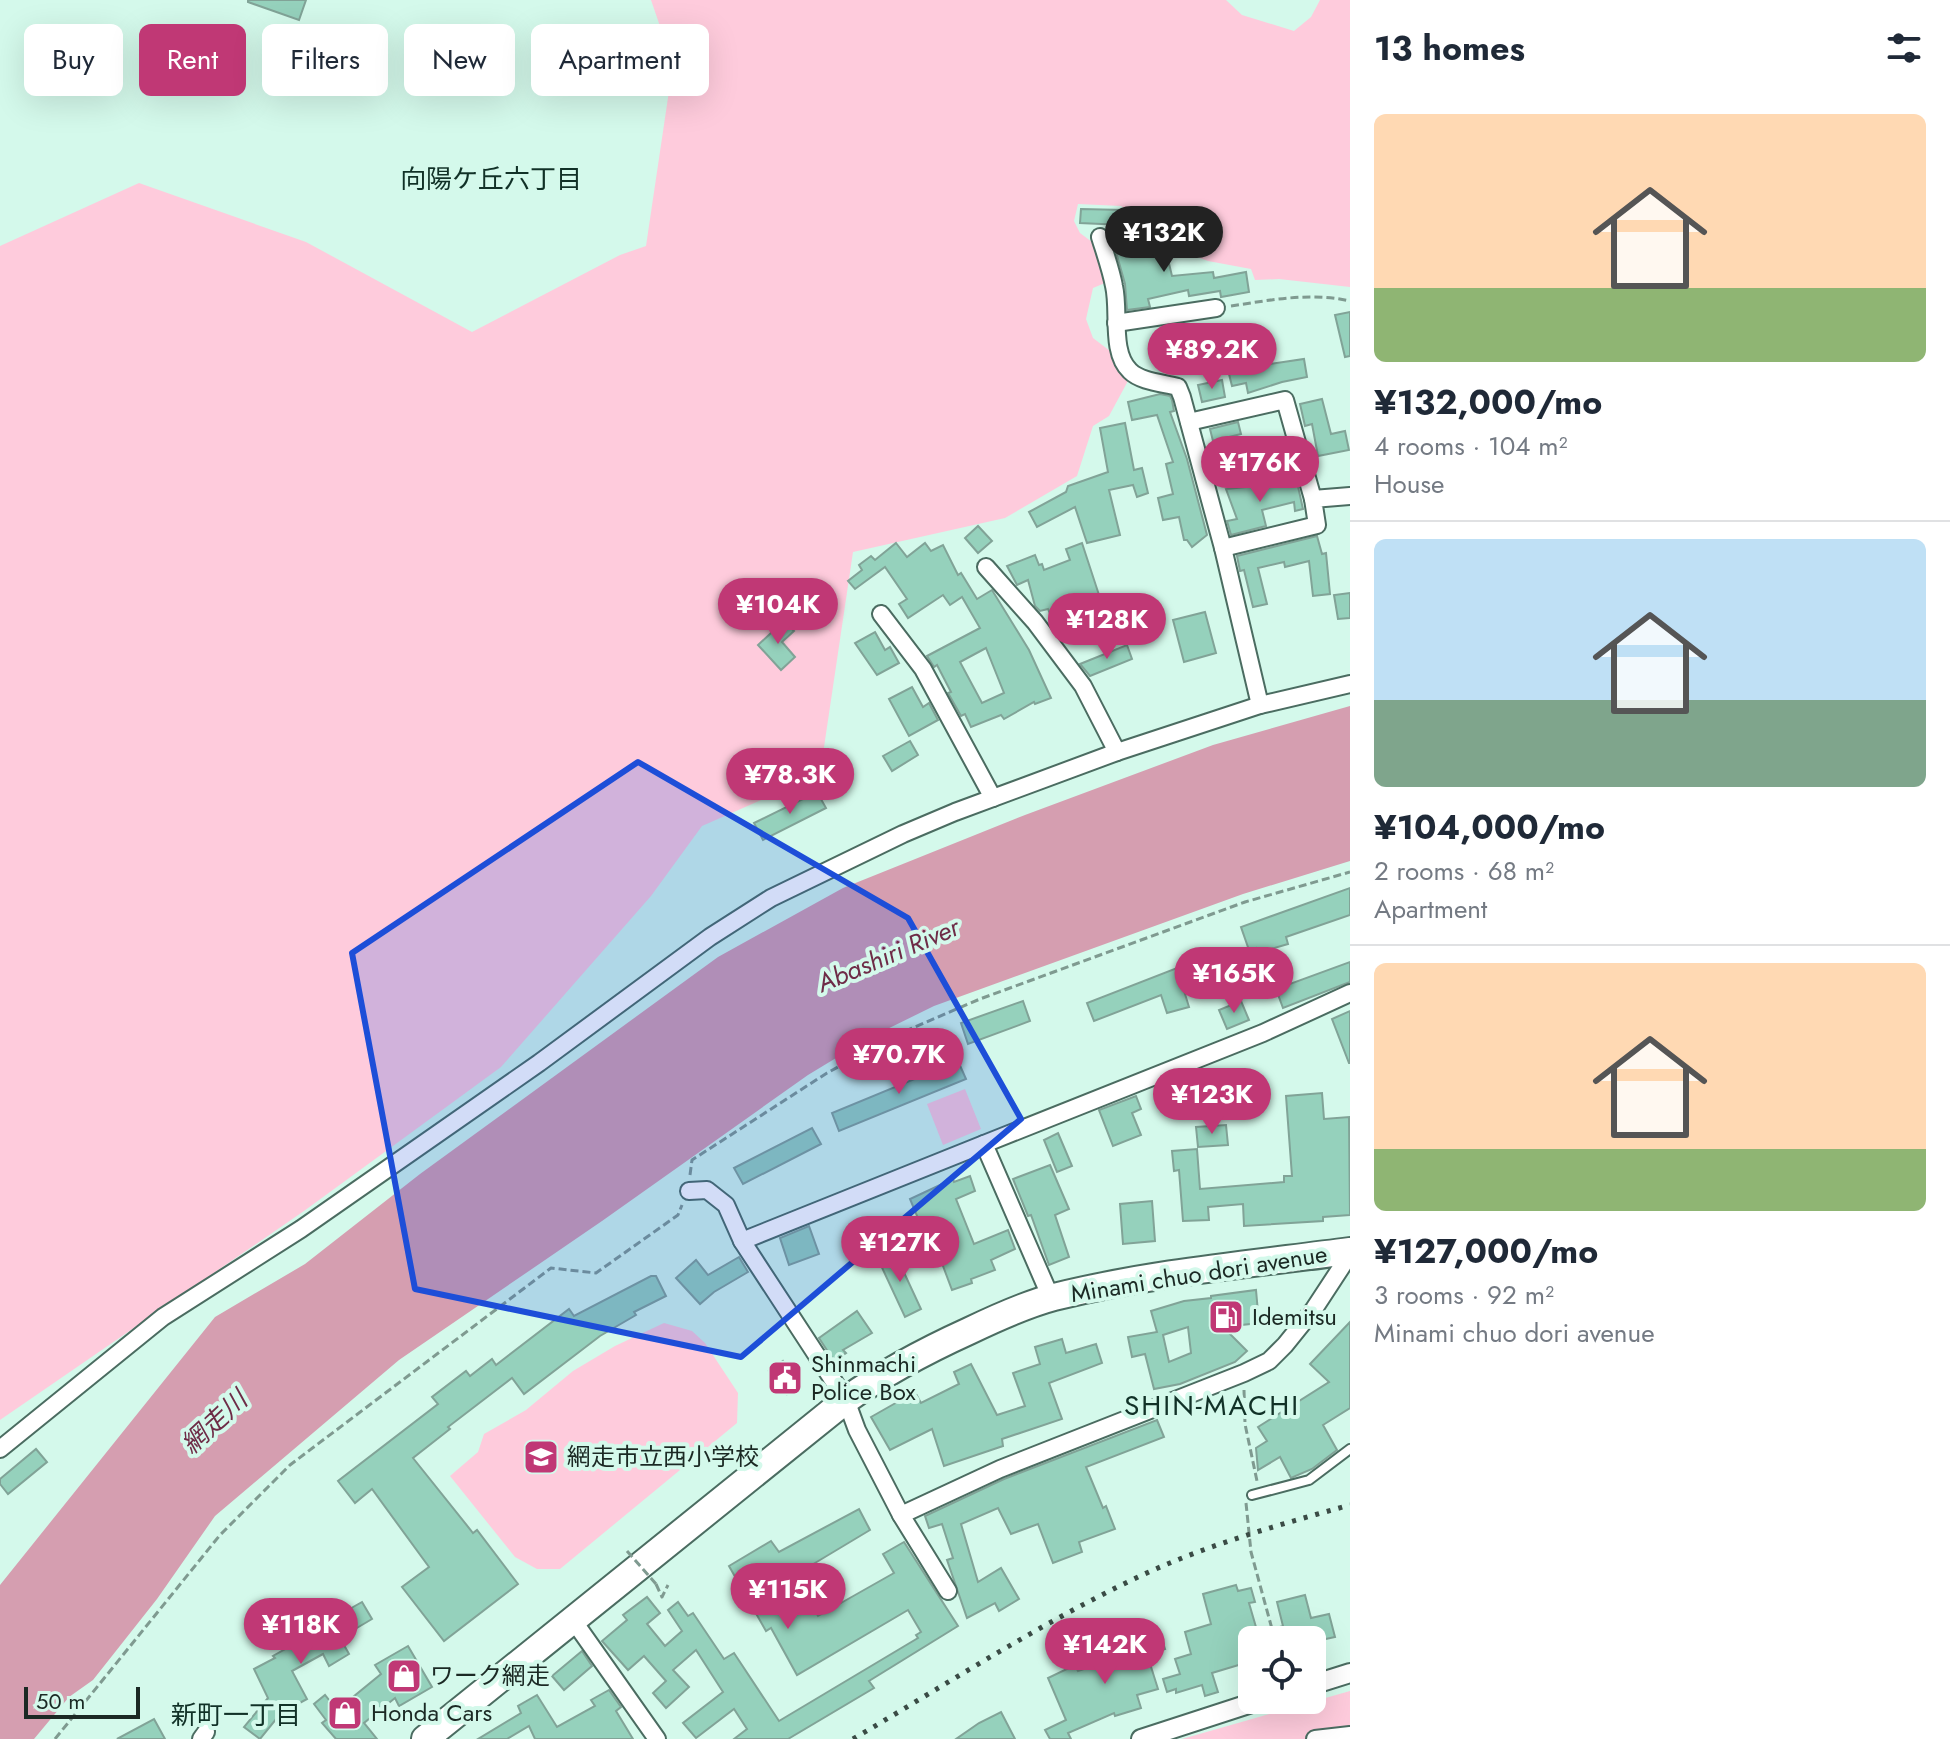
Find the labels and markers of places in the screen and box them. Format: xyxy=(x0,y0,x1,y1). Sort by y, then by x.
pin: ¥132K xyxy=(1108,206,1220,274)
pin: ¥89.2K xyxy=(1147,323,1277,391)
pin: ¥176K xyxy=(1204,436,1316,504)
pin: ¥104K xyxy=(722,578,834,646)
pin: ¥128K xyxy=(1051,593,1163,661)
pin: ¥78.3K xyxy=(725,748,855,816)
pin: ¥165K xyxy=(1178,947,1290,1015)
pin: ¥70.7K xyxy=(834,1028,964,1096)
pin: ¥123K xyxy=(1156,1068,1268,1136)
pin: ¥127K xyxy=(844,1216,956,1284)
fuel station icon: Idemitsu xyxy=(1207,1298,1245,1336)
place label: Idemitsu xyxy=(1252,1299,1337,1334)
place label: Shinmachi Police Box xyxy=(811,1346,916,1409)
public building icon: Shinmachi Police Box xyxy=(766,1359,804,1397)
school or university icon: 網走市立西小学校 xyxy=(522,1438,560,1476)
place label: 網走市立西小学校 xyxy=(567,1439,759,1474)
pin: ¥115K xyxy=(732,1563,844,1631)
pin: ¥118K xyxy=(245,1598,357,1666)
pin: ¥142K xyxy=(1049,1618,1161,1686)
shop icon: ワーク網走 xyxy=(385,1657,423,1695)
place label: ワーク網走 xyxy=(430,1658,550,1693)
shop icon: Honda Cars xyxy=(326,1694,364,1732)
place label: Honda Cars xyxy=(371,1695,492,1730)

